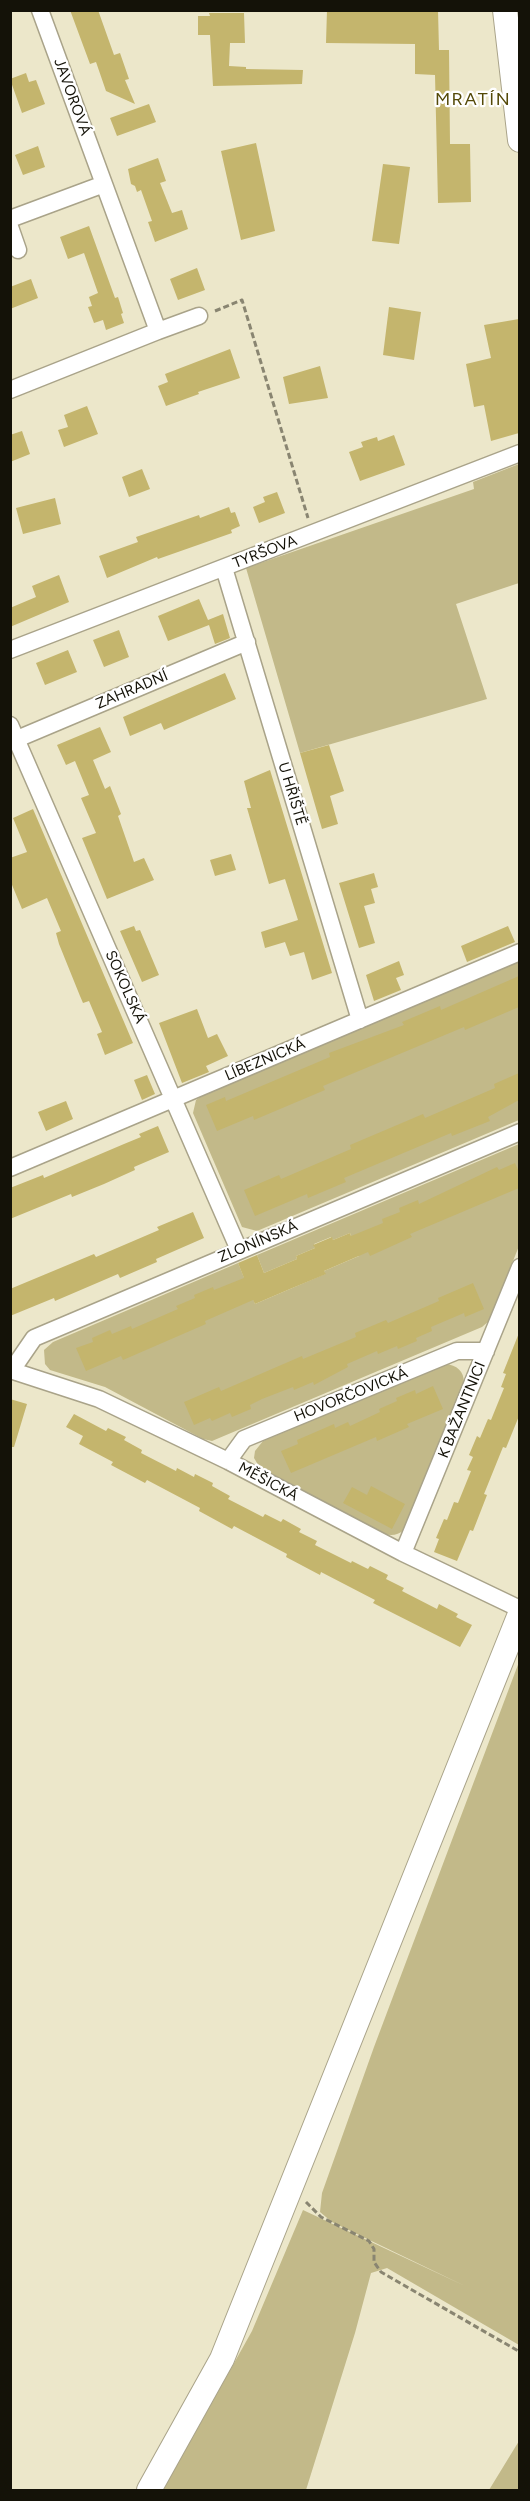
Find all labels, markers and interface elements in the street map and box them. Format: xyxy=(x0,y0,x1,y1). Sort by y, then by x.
street label: JAVOROVÁ xyxy=(50,56,94,138)
district label: MRATÍN xyxy=(435,89,511,111)
street label: TYRŠOVA xyxy=(230,532,300,572)
street label: ZAHRADNÍ xyxy=(93,667,171,713)
street label: U HŘIŠTĚ xyxy=(274,760,310,828)
street label: SOKOLSKÁ xyxy=(101,948,149,1026)
street label: LÍBEZNICKÁ xyxy=(222,1035,308,1085)
street label: ZLONÍNSKÁ xyxy=(216,1217,300,1267)
street label: K BAŽANTNICI xyxy=(434,1359,490,1461)
street label: HOVORČOVICKÁ xyxy=(292,1364,410,1426)
street label: MĚŠICKÁ xyxy=(235,1459,301,1505)

